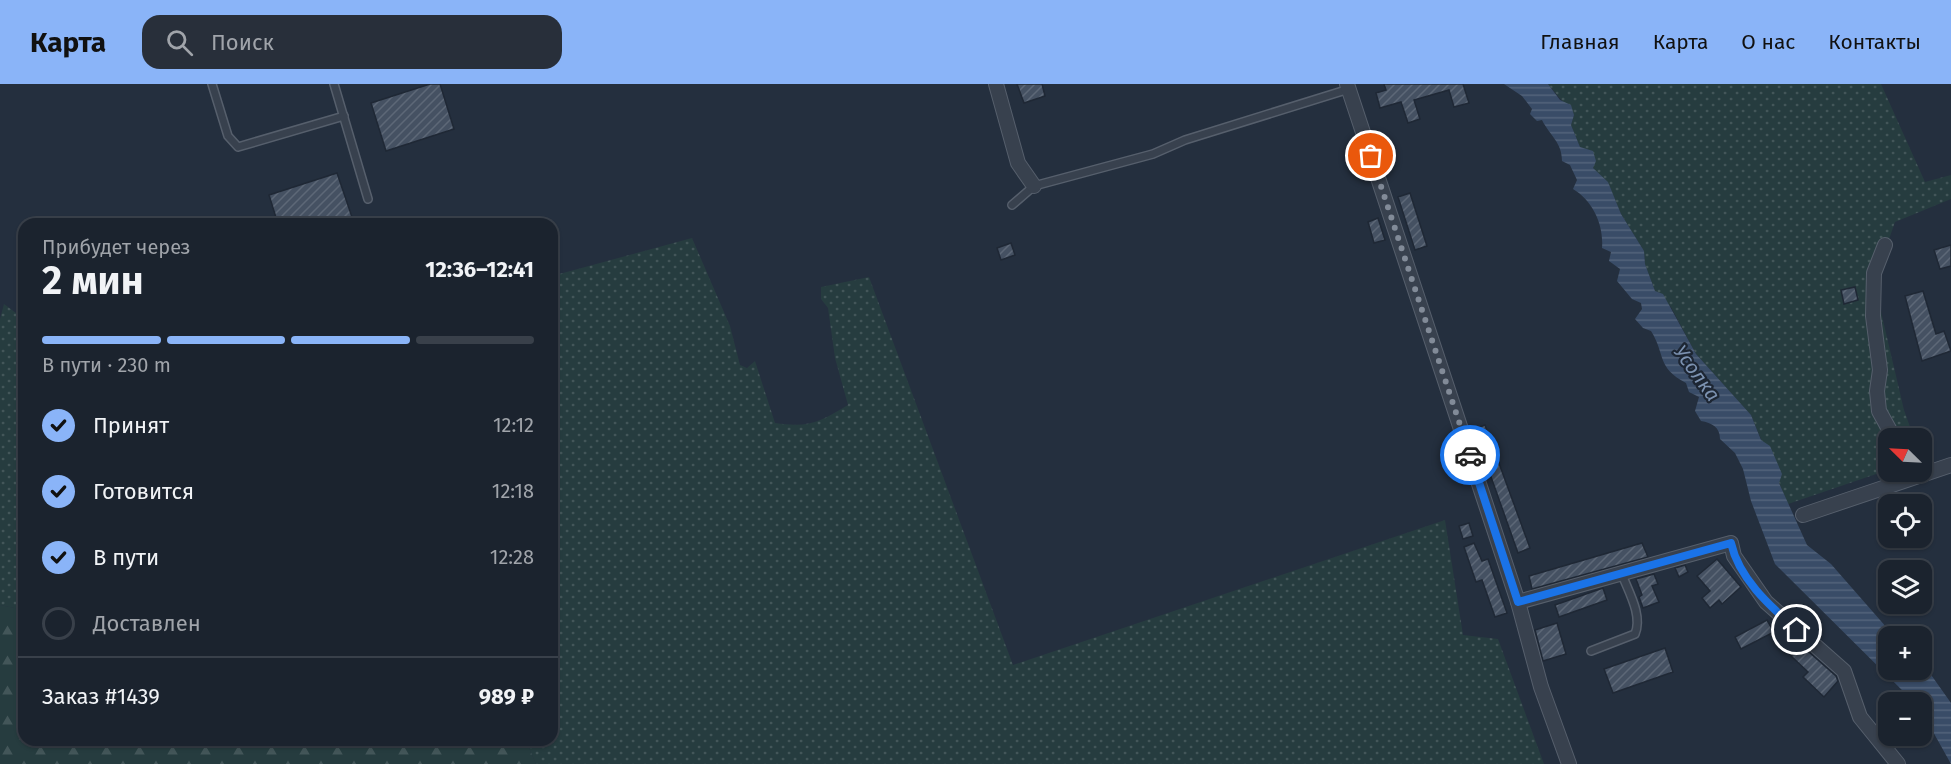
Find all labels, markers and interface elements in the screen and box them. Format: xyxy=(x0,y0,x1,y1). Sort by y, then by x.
search box xyxy=(142,15,562,69)
text: Карта xyxy=(30,26,106,59)
icon: search xyxy=(163,26,196,59)
text: Поиск xyxy=(211,29,274,56)
text: Главная xyxy=(1540,29,1620,55)
text: Карта xyxy=(1653,29,1708,55)
text: О нас xyxy=(1741,29,1795,55)
text: Контакты xyxy=(1828,29,1921,55)
pin xyxy=(1345,130,1396,181)
icon: bag xyxy=(1354,139,1387,172)
text: Прибудет через xyxy=(42,235,191,259)
text: 12:36–12:41 xyxy=(425,256,534,283)
text: 2 мин xyxy=(42,258,144,304)
water label: Усолка xyxy=(1669,340,1725,406)
text: В пути · 230 m xyxy=(42,353,171,377)
icon: check xyxy=(42,409,75,442)
text: Принят xyxy=(93,412,169,439)
text: 12:12 xyxy=(493,413,534,437)
courier xyxy=(1440,425,1500,485)
north arrow xyxy=(1878,428,1932,482)
map controls xyxy=(1878,428,1932,746)
icon: car xyxy=(1454,439,1487,472)
icon: check xyxy=(42,475,75,508)
text: Готовится xyxy=(93,478,194,505)
text: 12:18 xyxy=(492,479,534,503)
button: locate xyxy=(1878,494,1932,548)
icon: check xyxy=(42,541,75,574)
text: В пути xyxy=(93,544,159,571)
text: 12:28 xyxy=(490,545,534,569)
button: layers xyxy=(1878,560,1932,614)
pin xyxy=(1771,604,1822,655)
text: Доставлен xyxy=(93,610,201,637)
icon: home xyxy=(1780,613,1813,646)
button: + xyxy=(1878,626,1932,680)
text: Заказ #1439 xyxy=(42,683,160,710)
text: 989 ₽ xyxy=(479,683,534,710)
button: − xyxy=(1878,692,1932,746)

